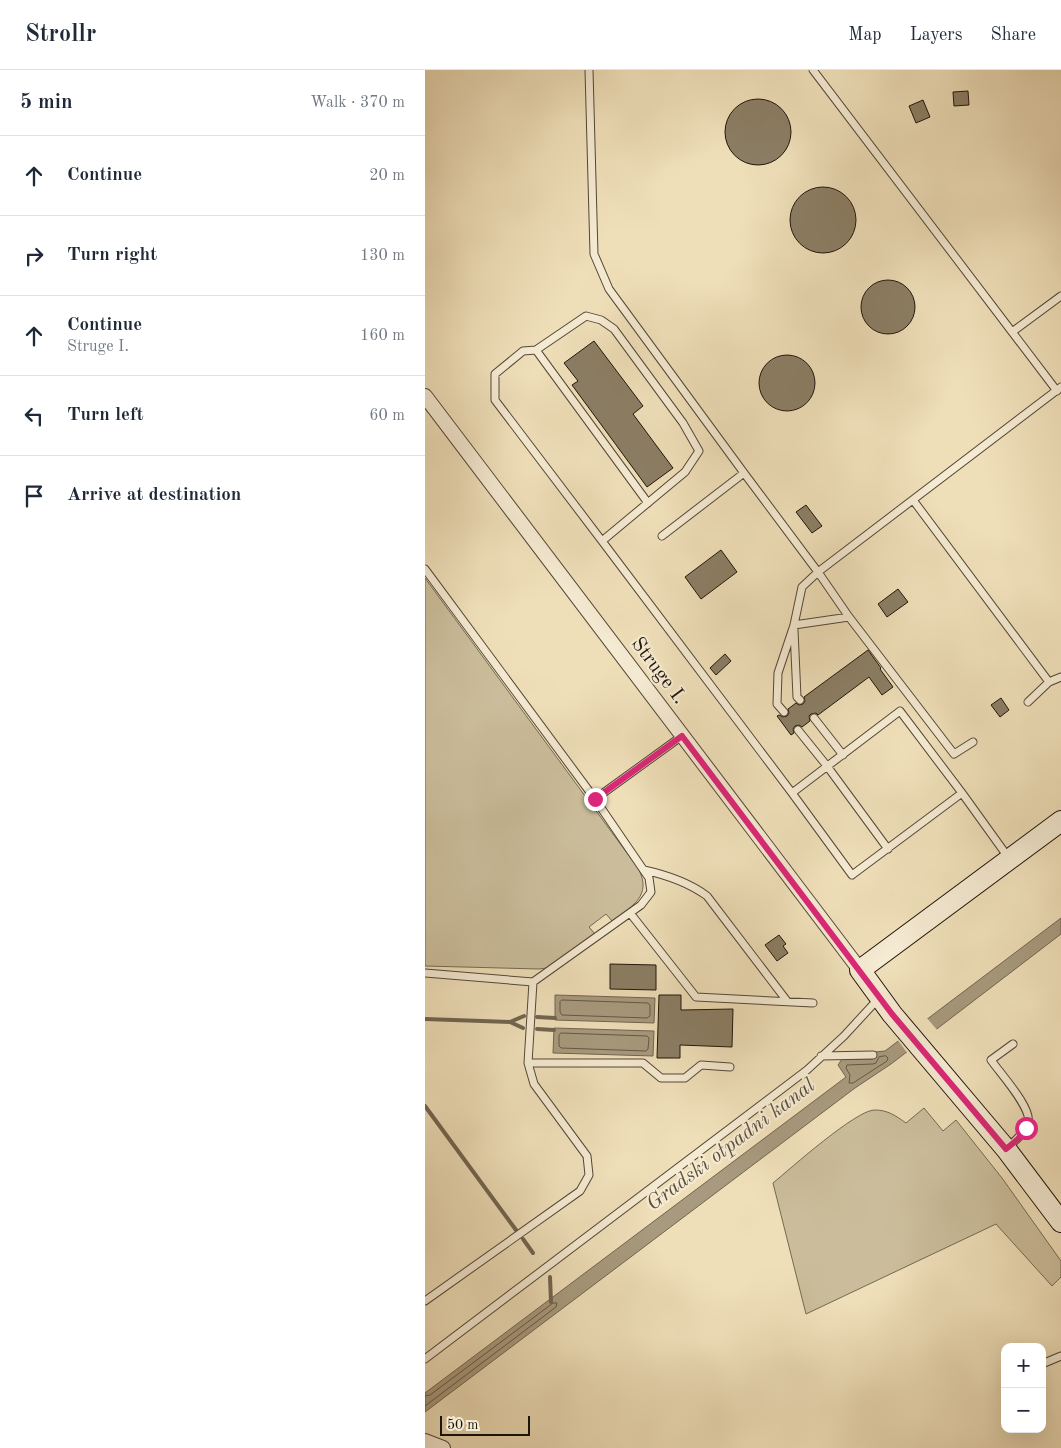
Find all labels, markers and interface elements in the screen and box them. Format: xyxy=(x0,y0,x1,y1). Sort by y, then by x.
text: Strollr xyxy=(25,23,96,47)
text: Map xyxy=(848,26,882,44)
text: Layers xyxy=(910,26,962,44)
text: Share xyxy=(990,26,1036,44)
text: 5 min xyxy=(20,92,73,113)
text: Walk · 370 m xyxy=(310,95,405,111)
icon: ahead xyxy=(20,162,48,190)
text: Continue xyxy=(67,166,142,185)
text: 20 m xyxy=(369,168,405,184)
icon: right xyxy=(20,242,48,270)
text: Turn right xyxy=(67,246,157,265)
text: 130 m xyxy=(360,248,405,264)
text: Continue xyxy=(67,316,142,335)
icon: ahead xyxy=(20,322,48,350)
text: 160 m xyxy=(360,328,405,344)
text: Struge I. xyxy=(67,339,129,355)
icon: left xyxy=(20,402,48,430)
text: Turn left xyxy=(67,406,144,425)
text: 60 m xyxy=(369,408,405,424)
icon: arrive xyxy=(20,482,48,510)
text: Arrive at destination xyxy=(67,486,241,505)
street label: Struge I. xyxy=(627,634,689,708)
route end xyxy=(584,788,607,811)
water label: Gradski otpadni kanal xyxy=(643,1075,819,1215)
route start xyxy=(1015,1117,1038,1140)
map controls xyxy=(1001,1343,1046,1433)
button: + xyxy=(1001,1343,1046,1388)
button: − xyxy=(1001,1388,1046,1433)
scale bar xyxy=(440,1413,530,1436)
text: 50 m xyxy=(447,1418,478,1432)

